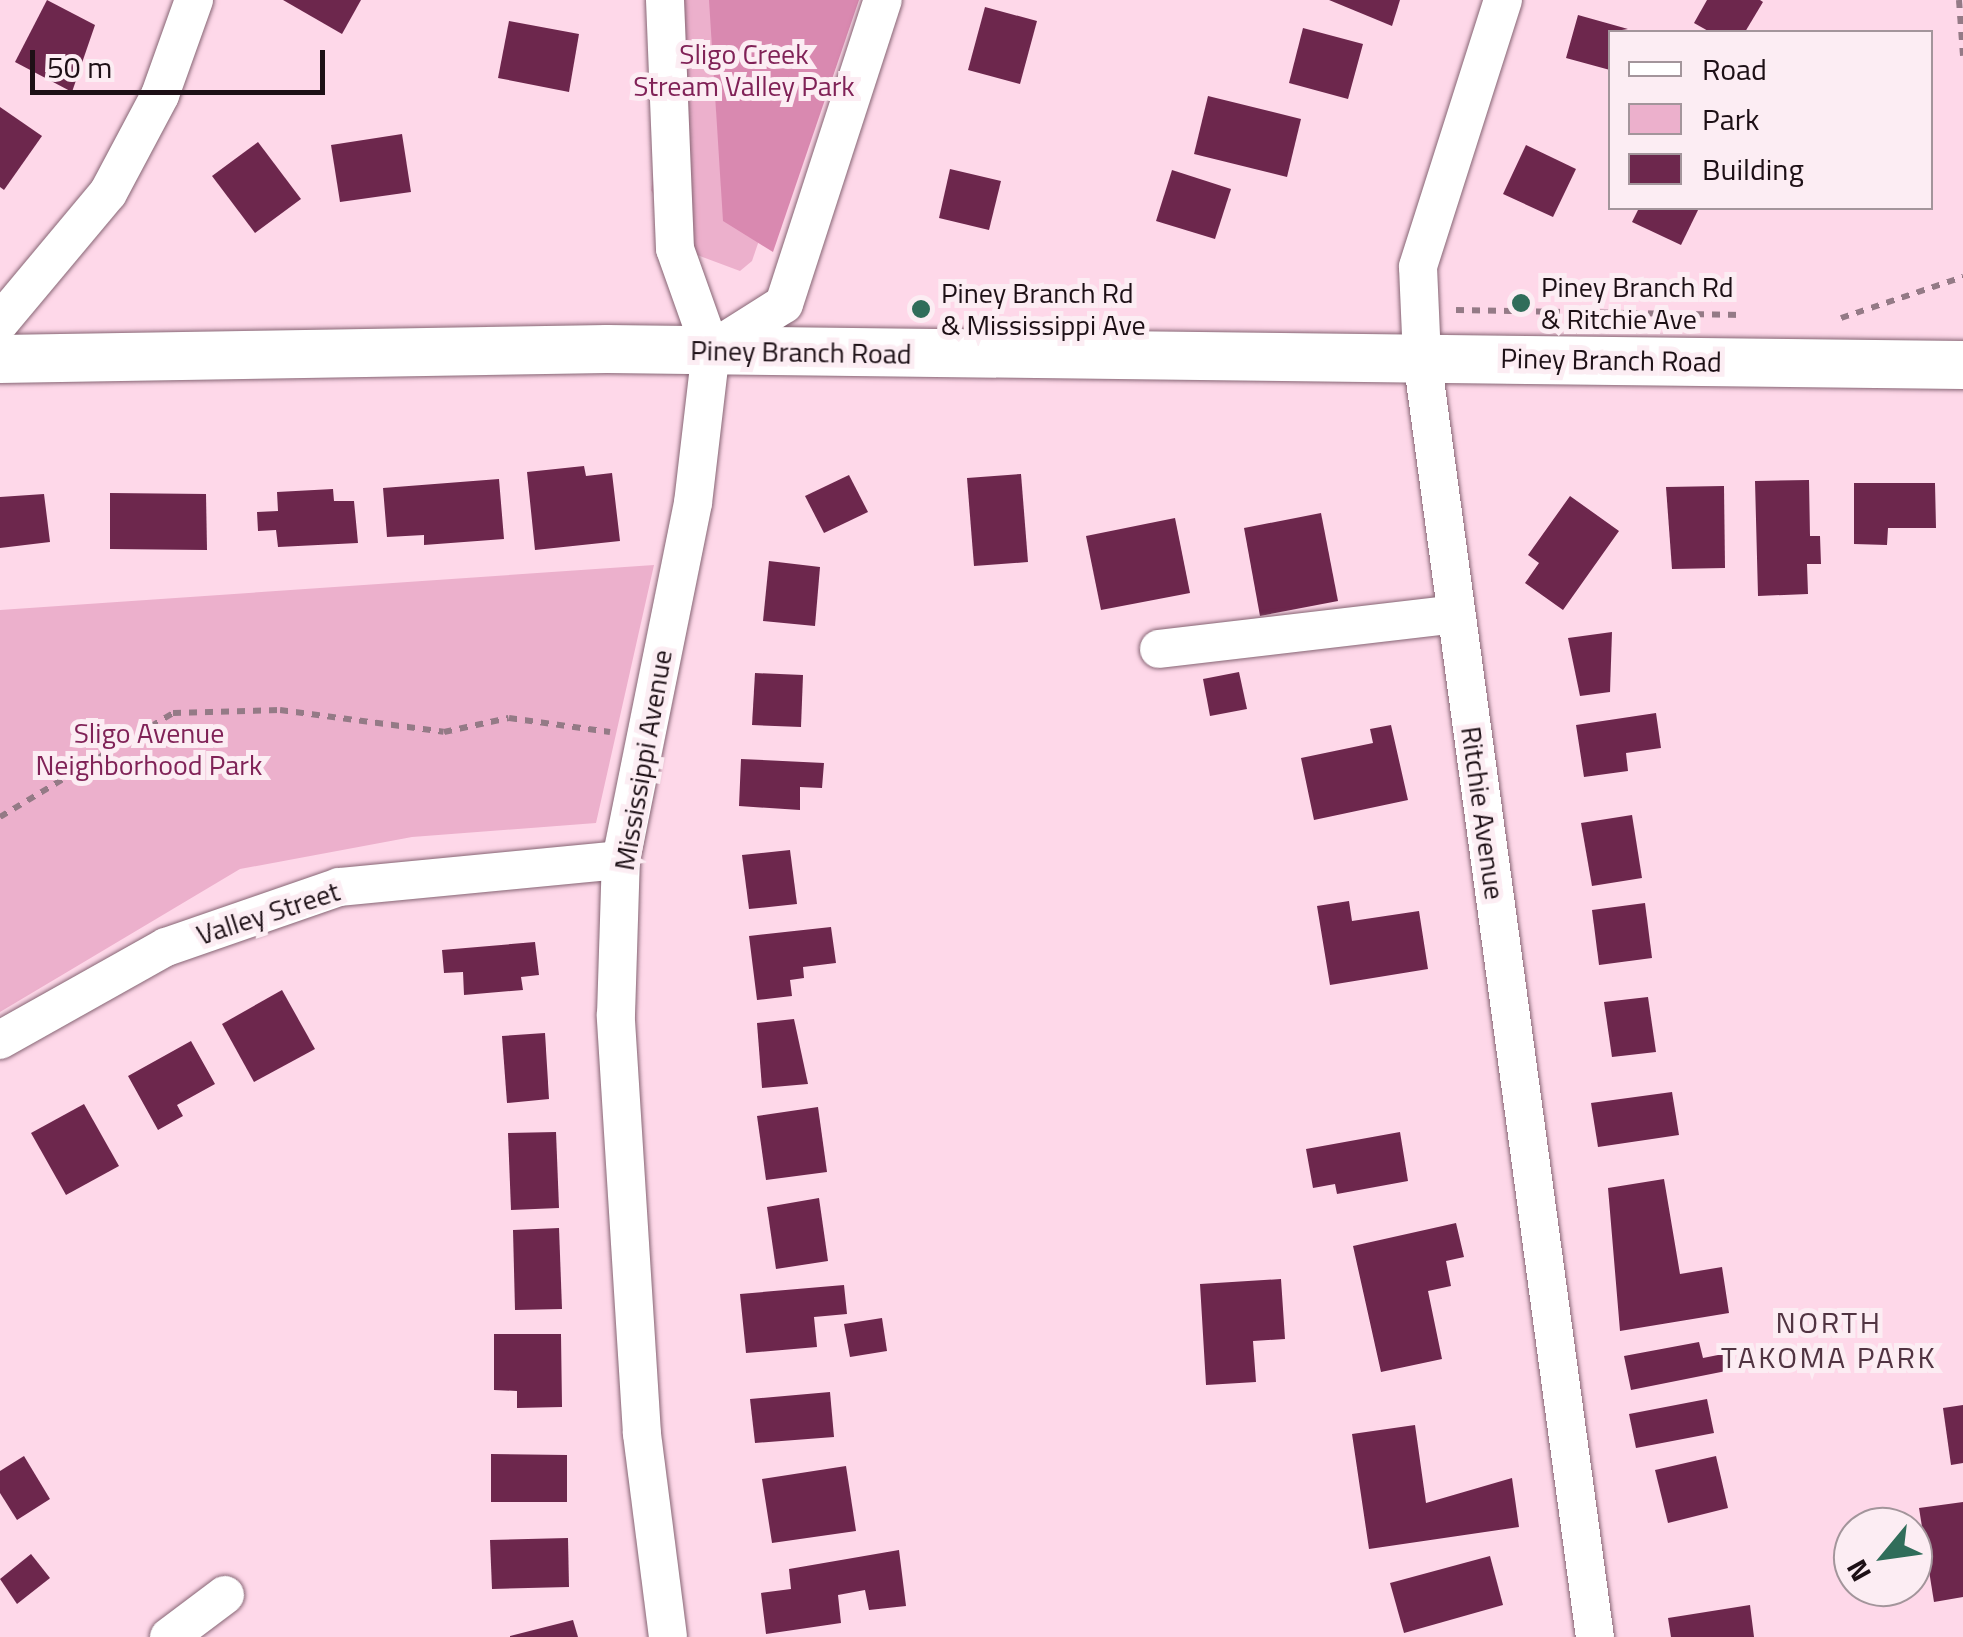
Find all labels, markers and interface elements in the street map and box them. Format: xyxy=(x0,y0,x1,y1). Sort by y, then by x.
scale bar xyxy=(35,30,330,92)
legend xyxy=(1608,30,1933,210)
park label: Sligo Creek Stream Valley Park xyxy=(633,37,855,103)
text: 50 m xyxy=(47,44,112,90)
text: Road xyxy=(1702,46,1767,92)
text: Park xyxy=(1702,96,1759,142)
text: Building xyxy=(1702,146,1804,192)
place label: Piney Branch Rd & Ritchie Ave xyxy=(1541,270,1734,336)
place label: Piney Branch Rd & Mississippi Ave xyxy=(941,276,1146,342)
marker: Piney Branch Rd & Ritchie Ave xyxy=(1510,292,1532,314)
marker: Piney Branch Rd & Mississippi Ave xyxy=(910,298,932,320)
street label: Piney Branch Road xyxy=(690,333,912,371)
street label: Piney Branch Road xyxy=(1500,341,1722,379)
street label: Mississippi Avenue xyxy=(607,647,679,873)
park label: Sligo Avenue Neighborhood Park xyxy=(36,716,262,782)
street label: Ritchie Avenue xyxy=(1454,724,1512,902)
street label: Valley Street xyxy=(192,874,344,952)
district label: NORTH TAKOMA PARK xyxy=(1721,1304,1937,1374)
north arrow xyxy=(1833,1507,1933,1607)
text: N xyxy=(1835,1552,1882,1590)

